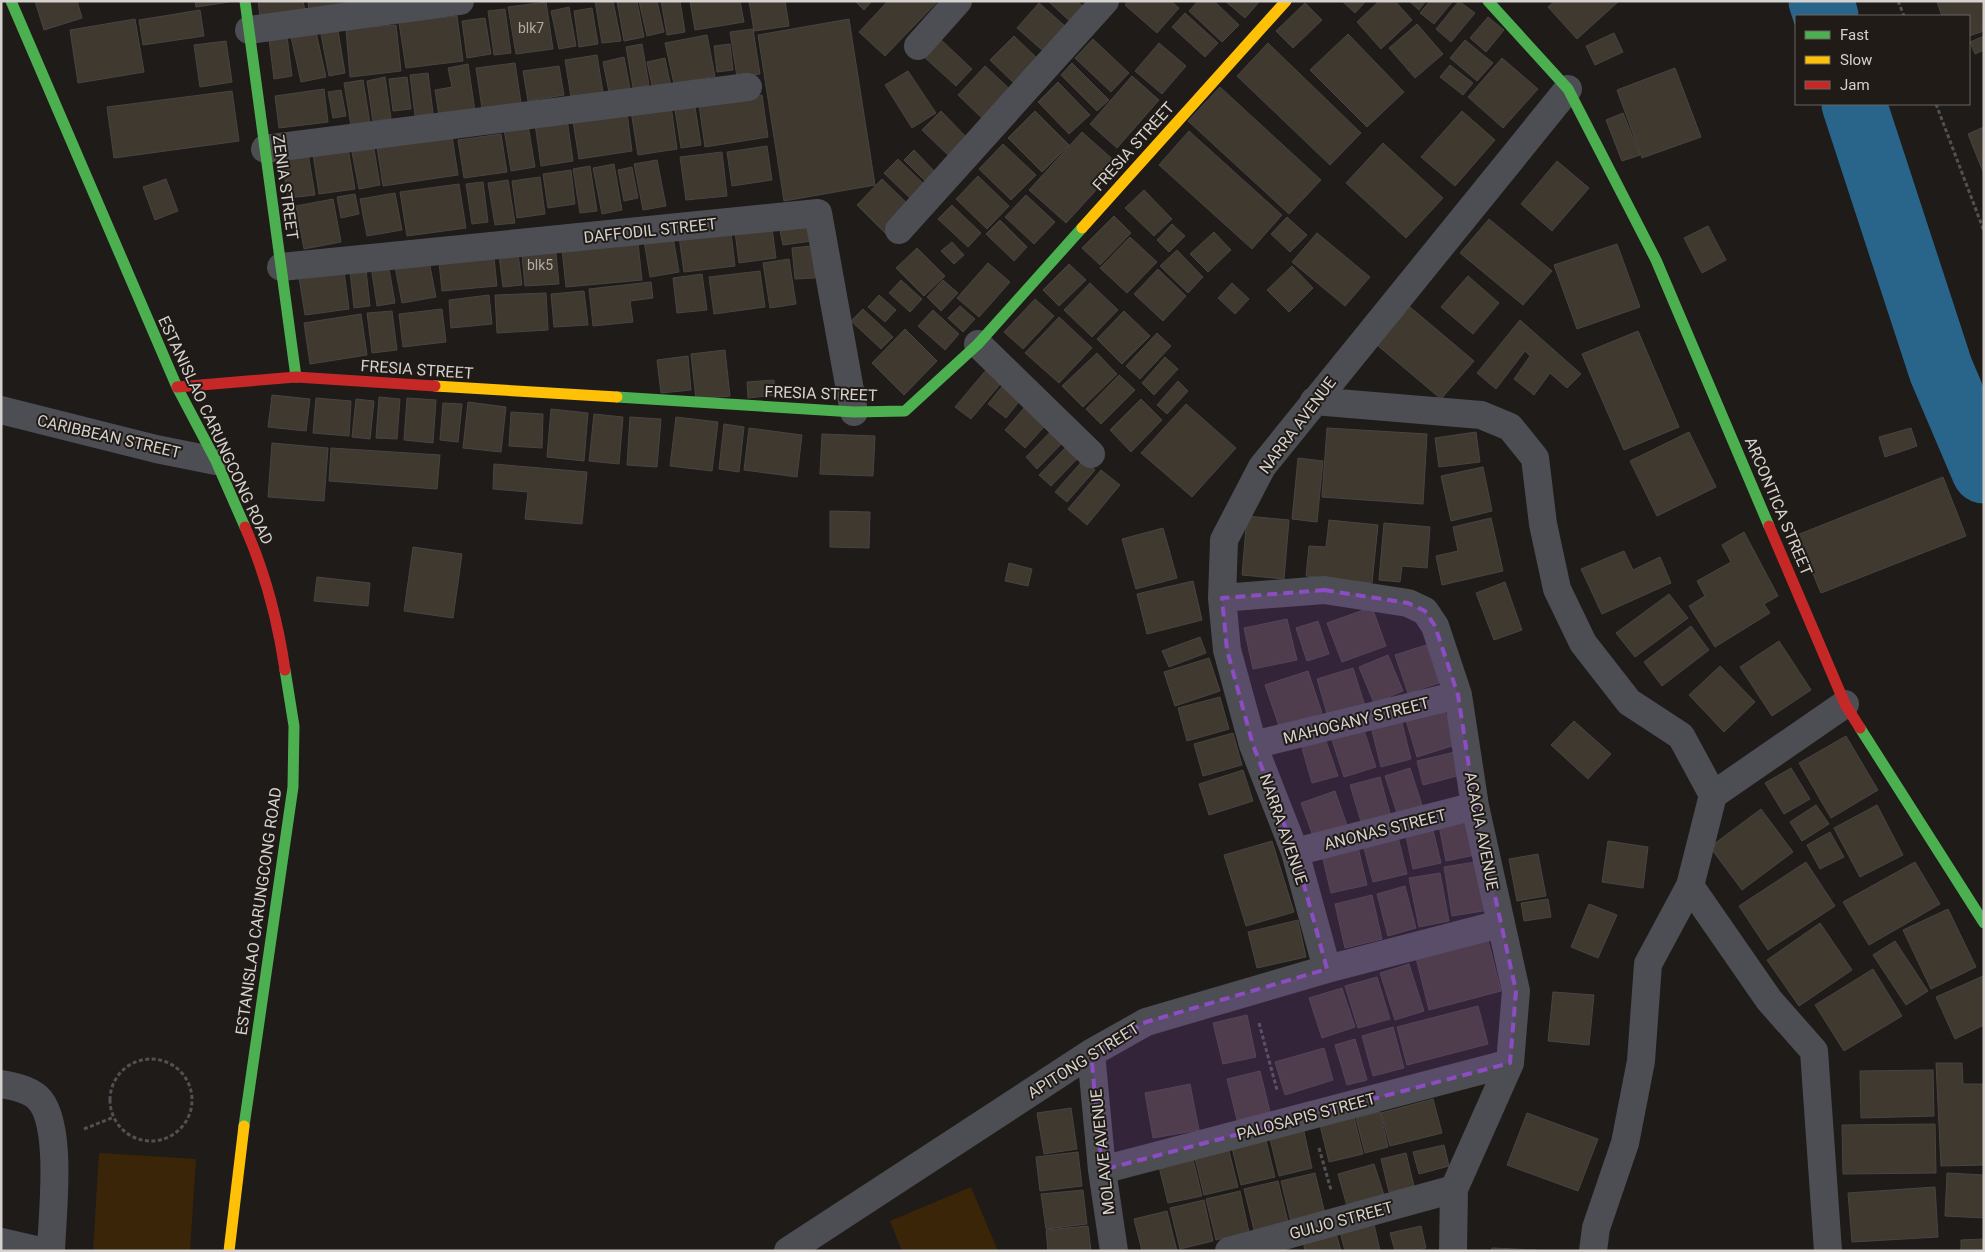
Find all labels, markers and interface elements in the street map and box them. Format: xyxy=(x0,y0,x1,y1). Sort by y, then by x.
legend xyxy=(1795,15,1970,105)
house number: blk7 xyxy=(518,20,544,36)
text: Fast xyxy=(1840,26,1869,44)
text: Slow xyxy=(1840,51,1872,69)
text: Jam xyxy=(1840,76,1870,94)
street label: FRESIA STREET xyxy=(1089,98,1179,195)
street label: ZENIA STREET xyxy=(269,133,302,241)
street label: DAFFODIL STREET xyxy=(583,214,718,247)
house number: blk5 xyxy=(527,257,553,273)
street label: ESTANISLAO CARUNGCONG ROAD xyxy=(154,313,277,548)
street label: FRESIA STREET xyxy=(360,356,474,383)
street label: NARRA AVENUE xyxy=(1255,373,1340,477)
street label: FRESIA STREET xyxy=(764,382,878,405)
street label: CARIBBEAN STREET xyxy=(35,411,183,462)
street label: ARCONTICA STREET xyxy=(1741,434,1816,579)
street label: MAHOGANY STREET xyxy=(1281,693,1432,748)
street label: ACACIA AVENUE xyxy=(1461,770,1502,892)
street label: NARRA AVENUE xyxy=(1256,771,1311,887)
street label: ESTANISLAO CARUNGCONG ROAD xyxy=(232,786,285,1036)
street label: ANONAS STREET xyxy=(1322,805,1449,854)
street label: APITONG STREET xyxy=(1024,1018,1143,1102)
street label: MOLAVE AVENUE xyxy=(1086,1088,1119,1216)
street label: PALOSAPIS STREET xyxy=(1235,1089,1378,1144)
street label: GUIJO STREET xyxy=(1287,1197,1395,1243)

